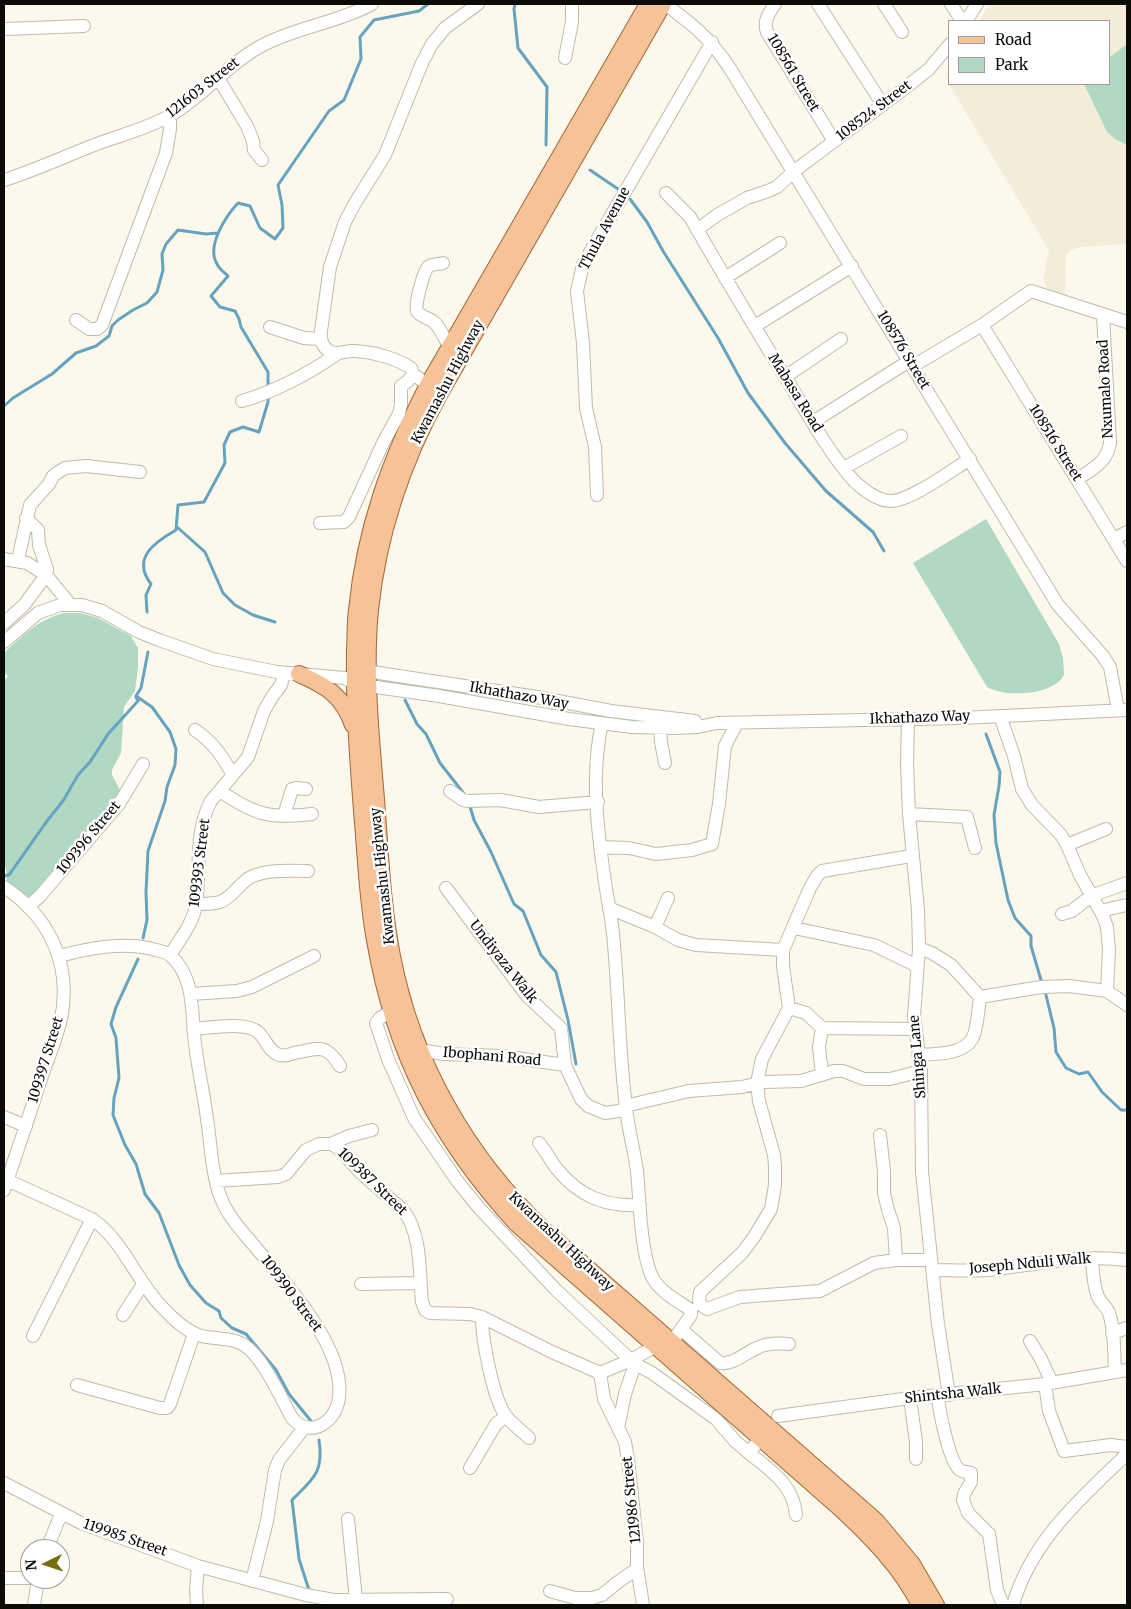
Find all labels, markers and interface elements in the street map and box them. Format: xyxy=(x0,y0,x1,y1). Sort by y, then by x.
legend xyxy=(948,20,1111,85)
text: Road xyxy=(995,30,1031,49)
street label: 108561 Street xyxy=(763,31,823,115)
street label: 121603 Street xyxy=(163,54,243,122)
text: Park xyxy=(995,55,1028,74)
street label: 108524 Street xyxy=(833,77,915,145)
street label: Thula Avenue xyxy=(576,185,634,273)
street label: 108576 Street xyxy=(873,308,933,392)
street label: Kwamashu Highway xyxy=(408,317,488,447)
street label: Nxumalo Road xyxy=(1095,339,1117,439)
street label: Mabasa Road xyxy=(764,351,826,435)
street label: 108516 Street xyxy=(1025,401,1085,485)
street label: Ikhathazo Way xyxy=(468,679,570,713)
street label: Ikhathazo Way xyxy=(869,708,971,728)
street label: 109396 Street xyxy=(53,798,125,878)
street label: Kwamashu Highway xyxy=(367,807,399,945)
street label: 109393 Street xyxy=(186,818,214,908)
street label: Undiyaza Walk xyxy=(465,917,541,1007)
street label: 109397 Street xyxy=(25,1015,67,1105)
street label: Shinga Lane xyxy=(906,1015,930,1099)
street label: Ibophani Road xyxy=(442,1044,542,1070)
street label: 109387 Street xyxy=(334,1145,410,1219)
street label: Kwamashu Highway xyxy=(505,1189,617,1295)
street label: Joseph Nduli Walk xyxy=(968,1250,1092,1278)
street label: 109390 Street xyxy=(257,1253,325,1335)
street label: Shintsha Walk xyxy=(904,1381,1002,1407)
street label: 121986 Street xyxy=(619,1455,645,1545)
street label: 119985 Street xyxy=(81,1516,169,1560)
north arrow xyxy=(20,1539,70,1589)
text: N xyxy=(22,1559,40,1571)

